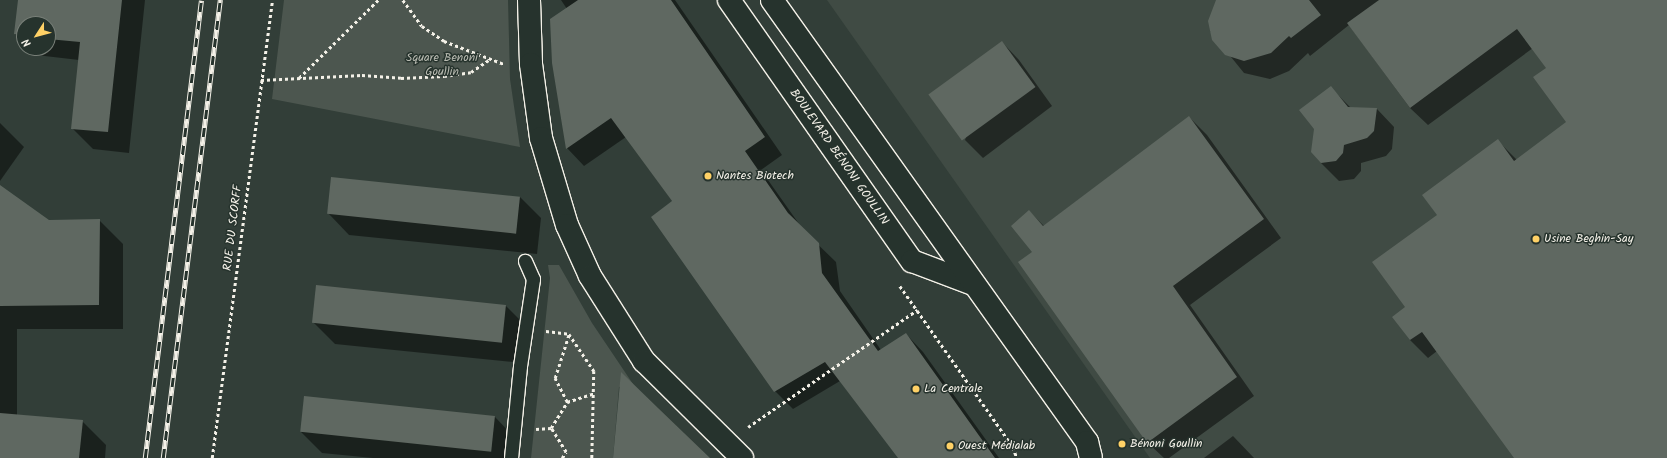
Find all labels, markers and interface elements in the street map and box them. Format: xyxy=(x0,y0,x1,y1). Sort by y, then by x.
north arrow xyxy=(16,16,56,56)
text: N xyxy=(18,34,36,51)
park label: Square Benoni Goullin xyxy=(406,51,478,79)
street label: BOULEVARD BÉNONI GOULLIN xyxy=(786,86,892,228)
place label: Nantes Biotech xyxy=(716,169,794,183)
marker: Nantes Biotech xyxy=(703,171,713,181)
street label: RUE DU SCORFF xyxy=(221,184,245,272)
place label: Usine Beghin-Say xyxy=(1544,232,1633,246)
marker: Usine Beghin-Say xyxy=(1531,234,1541,244)
place label: La Centrale xyxy=(924,382,983,396)
marker: La Centrale xyxy=(911,384,921,394)
place label: Bénoni Goullin xyxy=(1130,437,1202,451)
place label: Ouest Médialab xyxy=(958,439,1035,453)
marker: Bénoni Goullin xyxy=(1117,439,1127,449)
marker: Ouest Médialab xyxy=(945,441,955,451)

